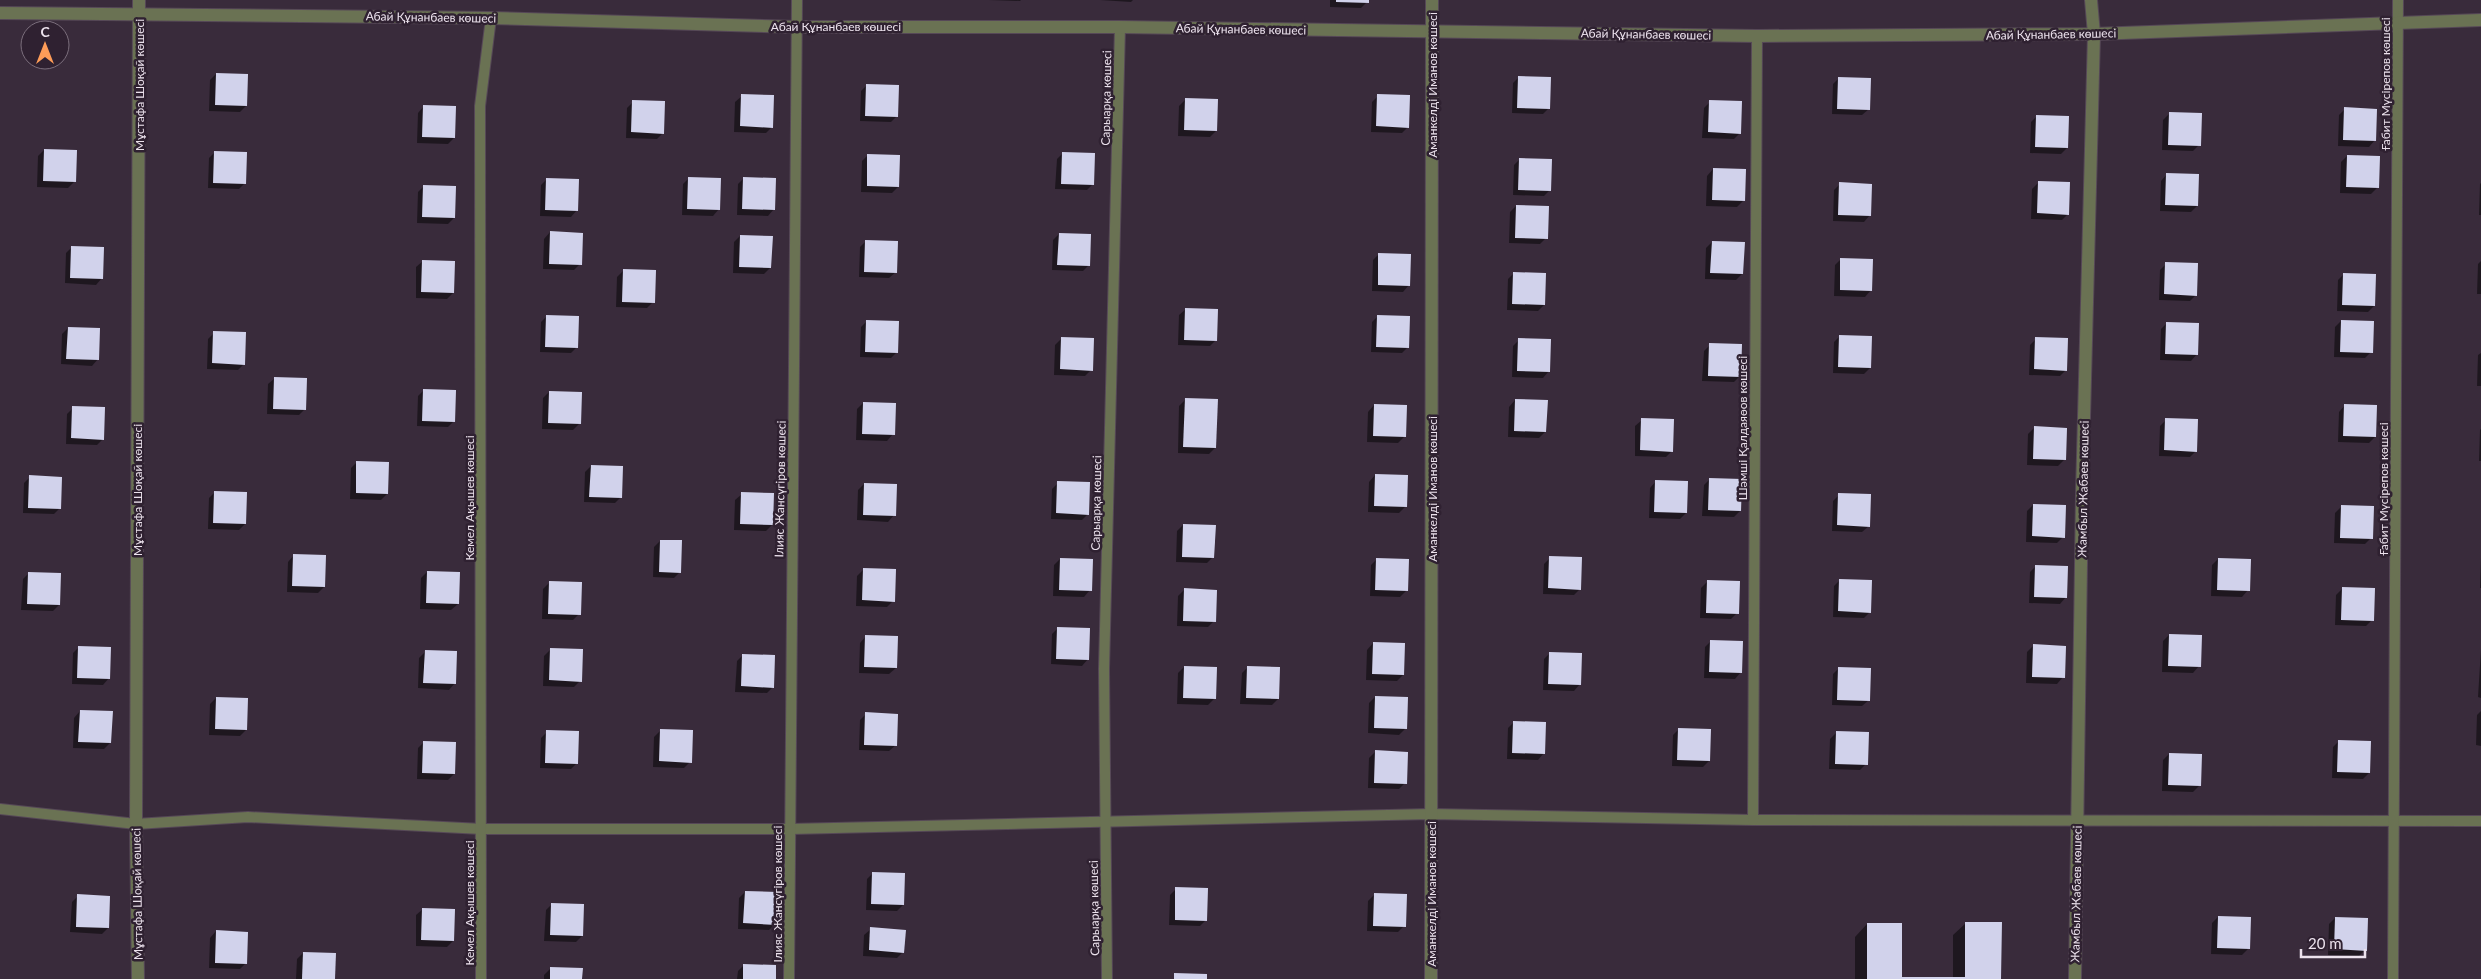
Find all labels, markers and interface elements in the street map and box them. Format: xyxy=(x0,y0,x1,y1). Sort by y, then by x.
street label: Абай Құнанбаев көшесі xyxy=(366,8,496,26)
street label: Аманкелді Иманов көшесі xyxy=(1425,12,1440,158)
street label: Ғабит Мүсірепов көшесі xyxy=(2378,17,2393,151)
street label: Мұстафа Шоқай көшесі xyxy=(132,19,147,151)
street label: Абай Құнанбаев көшесі xyxy=(771,19,901,34)
north arrow xyxy=(20,20,70,70)
street label: Абай Құнанбаев көшесі xyxy=(1176,20,1306,38)
text: С xyxy=(40,23,50,40)
street label: Абай Құнанбаев көшесі xyxy=(1581,25,1711,43)
street label: Абай Құнанбаев көшесі xyxy=(1986,25,2116,43)
street label: Сарыарқа көшесі xyxy=(1098,50,1114,146)
street label: Шәмші Қалдаяөов көшесі xyxy=(1735,356,1750,500)
street label: Аманкелді Иманов көшесі xyxy=(1425,416,1440,562)
street label: Ілияс Жансүгіров көшесі xyxy=(771,420,789,558)
street label: Жамбыл Жабаев көшесі xyxy=(2074,420,2092,558)
street label: Ғабит Мүсірепов көшесі xyxy=(2376,422,2391,556)
street label: Мұстафа Шоқай көшесі xyxy=(130,424,145,556)
street label: Кемел Ақышев көшесі xyxy=(462,435,477,561)
street label: Сарыарқа көшесі xyxy=(1088,455,1104,551)
street label: Аманкелді Иманов көшесі xyxy=(1424,821,1439,967)
street label: Ілияс Жансүгіров көшесі xyxy=(770,825,785,962)
street label: Жамбыл Жабаев көшесі xyxy=(2067,825,2085,963)
street label: Мұстафа Шоқай көшесі xyxy=(128,828,146,960)
street label: Кемел Ақышев көшесі xyxy=(462,840,477,966)
street label: Сарыарқа көшесі xyxy=(1086,860,1102,956)
scale bar xyxy=(2301,926,2365,958)
text: 20 m xyxy=(2308,934,2342,952)

